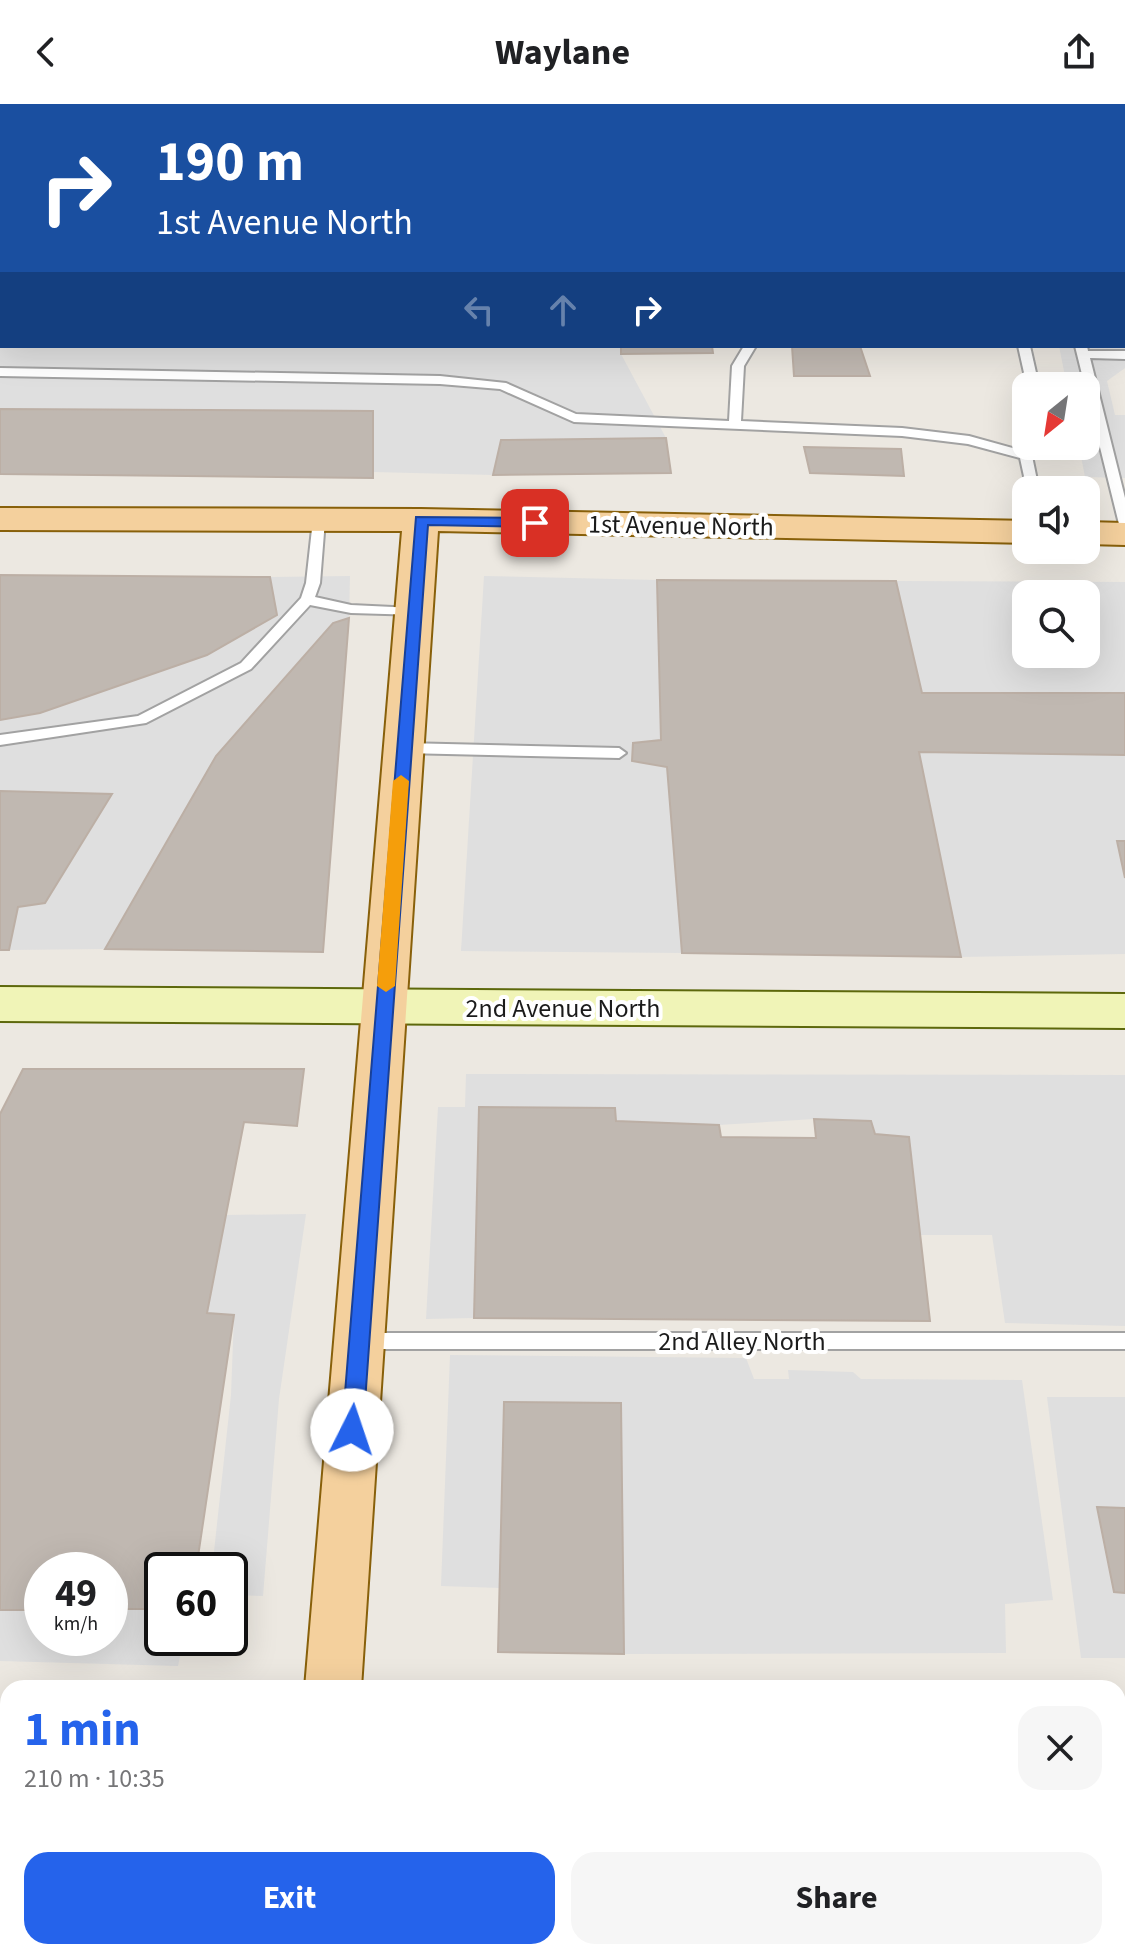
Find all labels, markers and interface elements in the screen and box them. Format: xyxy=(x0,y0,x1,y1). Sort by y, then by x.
text: Waylane xyxy=(495,27,630,78)
icon: back xyxy=(24,30,68,74)
icon: share xyxy=(1057,30,1101,74)
text: 190 m xyxy=(156,123,304,202)
icon: right xyxy=(24,136,128,240)
text: 1st Avenue North xyxy=(156,197,413,248)
icon: left xyxy=(457,288,501,332)
icon: ahead xyxy=(541,288,585,332)
icon: right xyxy=(625,288,669,332)
north arrow xyxy=(1012,372,1100,460)
map controls xyxy=(1012,372,1100,668)
button: sound xyxy=(1012,476,1100,564)
pin xyxy=(501,489,569,557)
icon: arrive xyxy=(513,501,557,545)
street label: 1st Avenue North xyxy=(588,505,774,546)
button: search xyxy=(1012,580,1100,668)
street label: 2nd Avenue North xyxy=(466,990,660,1027)
street label: 2nd Alley North xyxy=(658,1323,826,1360)
position arrow xyxy=(310,1388,394,1472)
speed limit sign: 60 xyxy=(144,1552,248,1656)
text: 49 xyxy=(55,1565,97,1622)
text: km/h xyxy=(54,1610,98,1638)
text: 1 min xyxy=(24,1696,141,1764)
button: close xyxy=(1018,1706,1102,1790)
text: 210 m · 10:35 xyxy=(24,1760,165,1797)
button: Exit xyxy=(24,1852,555,1944)
button: Share xyxy=(571,1852,1102,1944)

